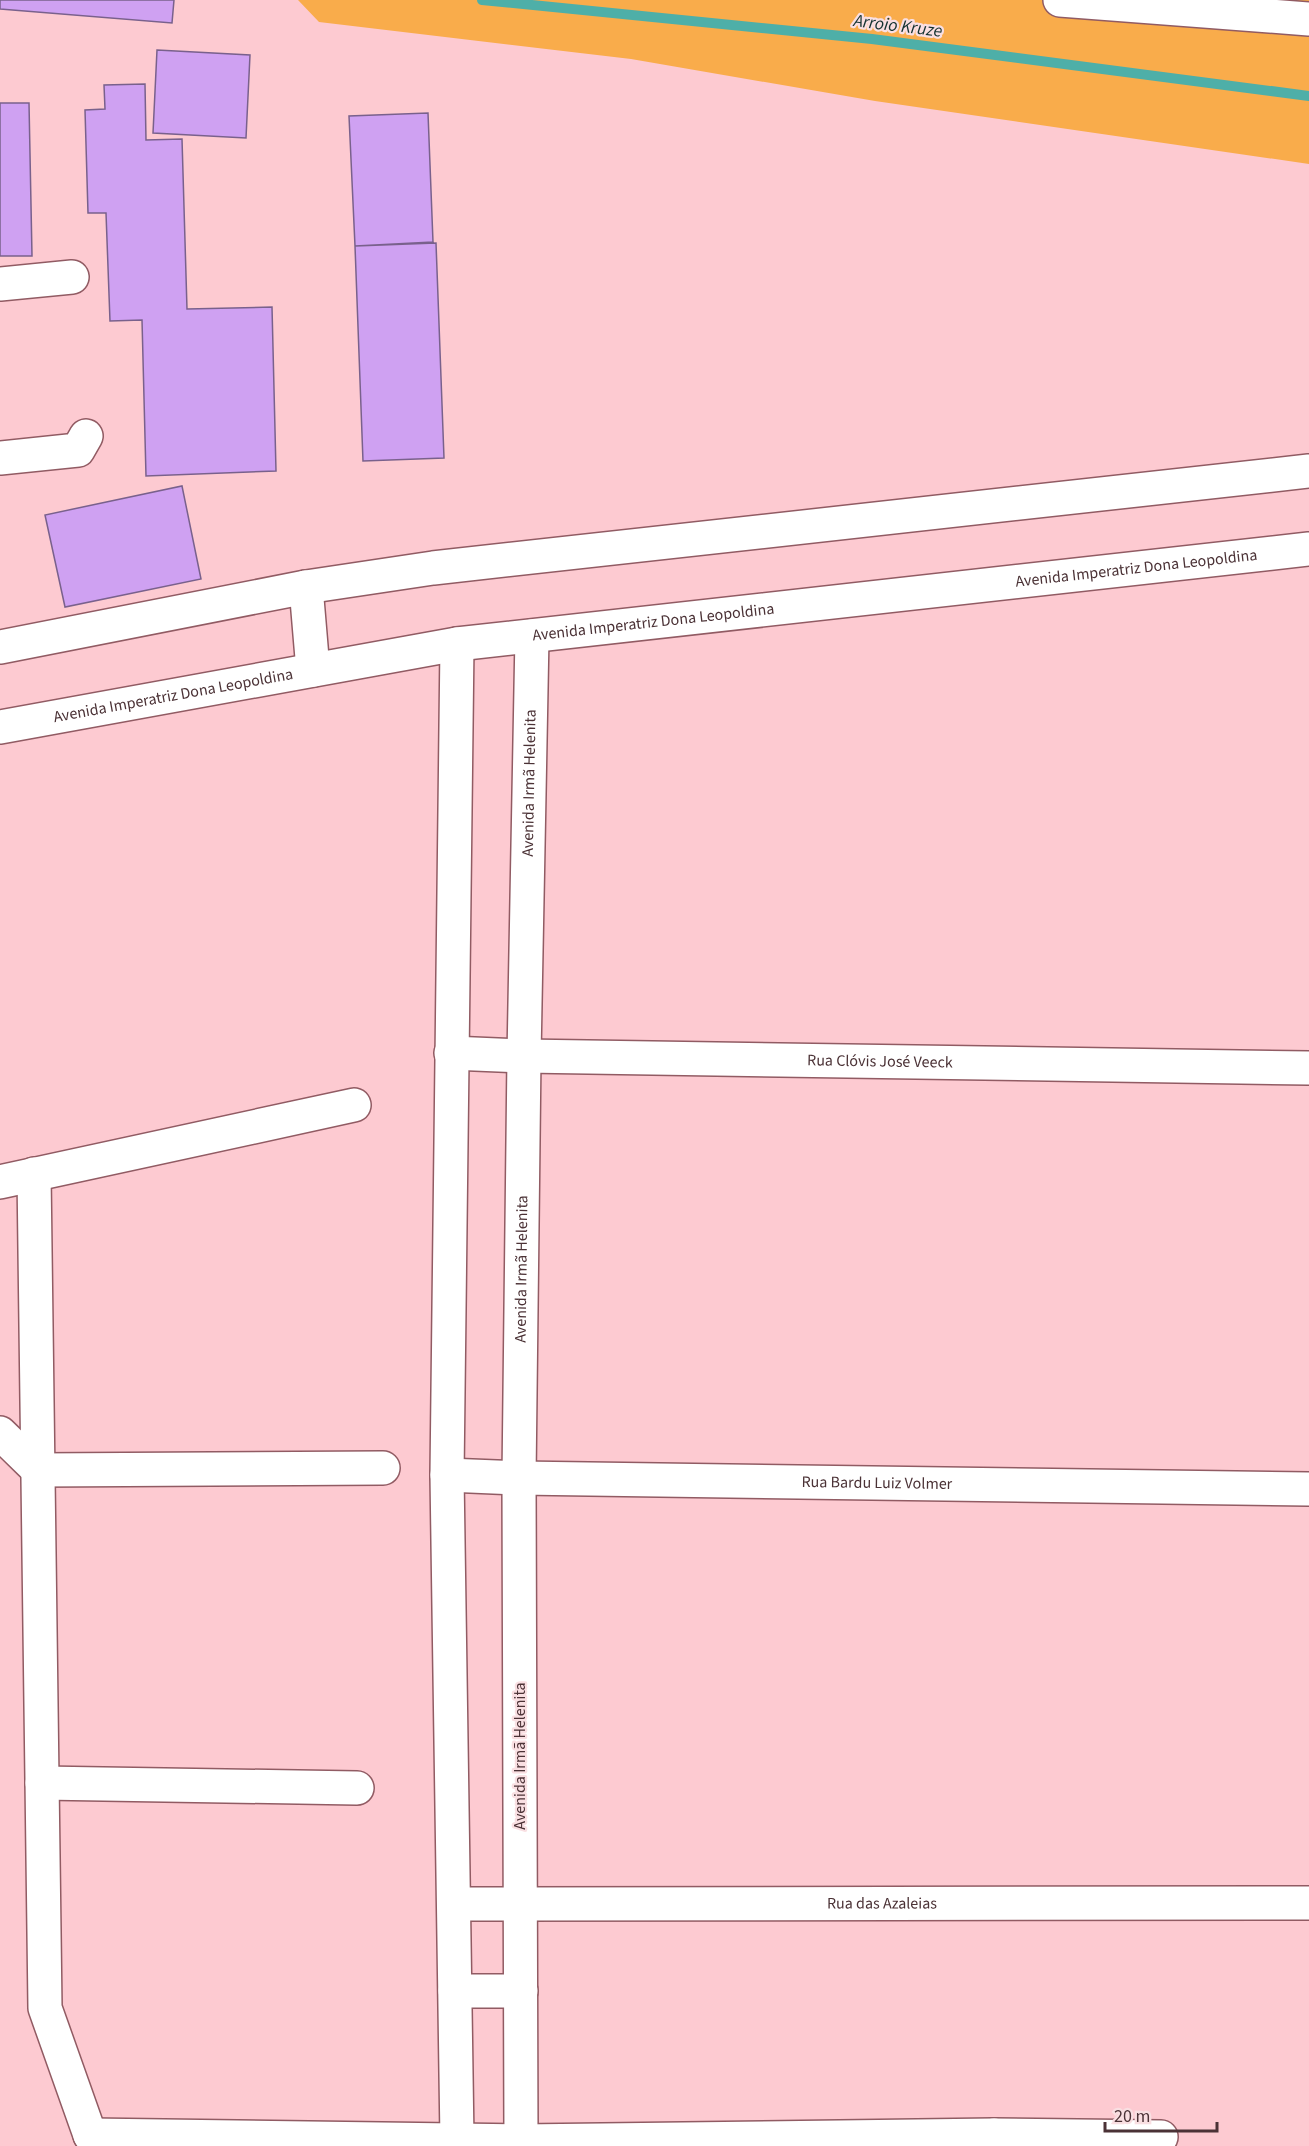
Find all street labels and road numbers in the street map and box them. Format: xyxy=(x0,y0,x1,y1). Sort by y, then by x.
street label: Avenida Imperatriz Dona Leopoldina xyxy=(1014,544,1258,593)
street label: Avenida Imperatriz Dona Leopoldina xyxy=(531,598,775,647)
street label: Avenida Imperatriz Dona Leopoldina xyxy=(52,663,295,728)
street label: Avenida Irmã Helenita xyxy=(517,709,542,857)
street label: Rua Clóvis José Veeck xyxy=(807,1049,953,1074)
street label: Avenida Irmã Helenita xyxy=(510,1195,533,1343)
street label: Rua Bardu Luiz Volmer xyxy=(801,1471,953,1495)
street label: Avenida Irmã Helenita xyxy=(509,1682,531,1830)
street label: Rua das Azaleias xyxy=(827,1892,937,1915)

